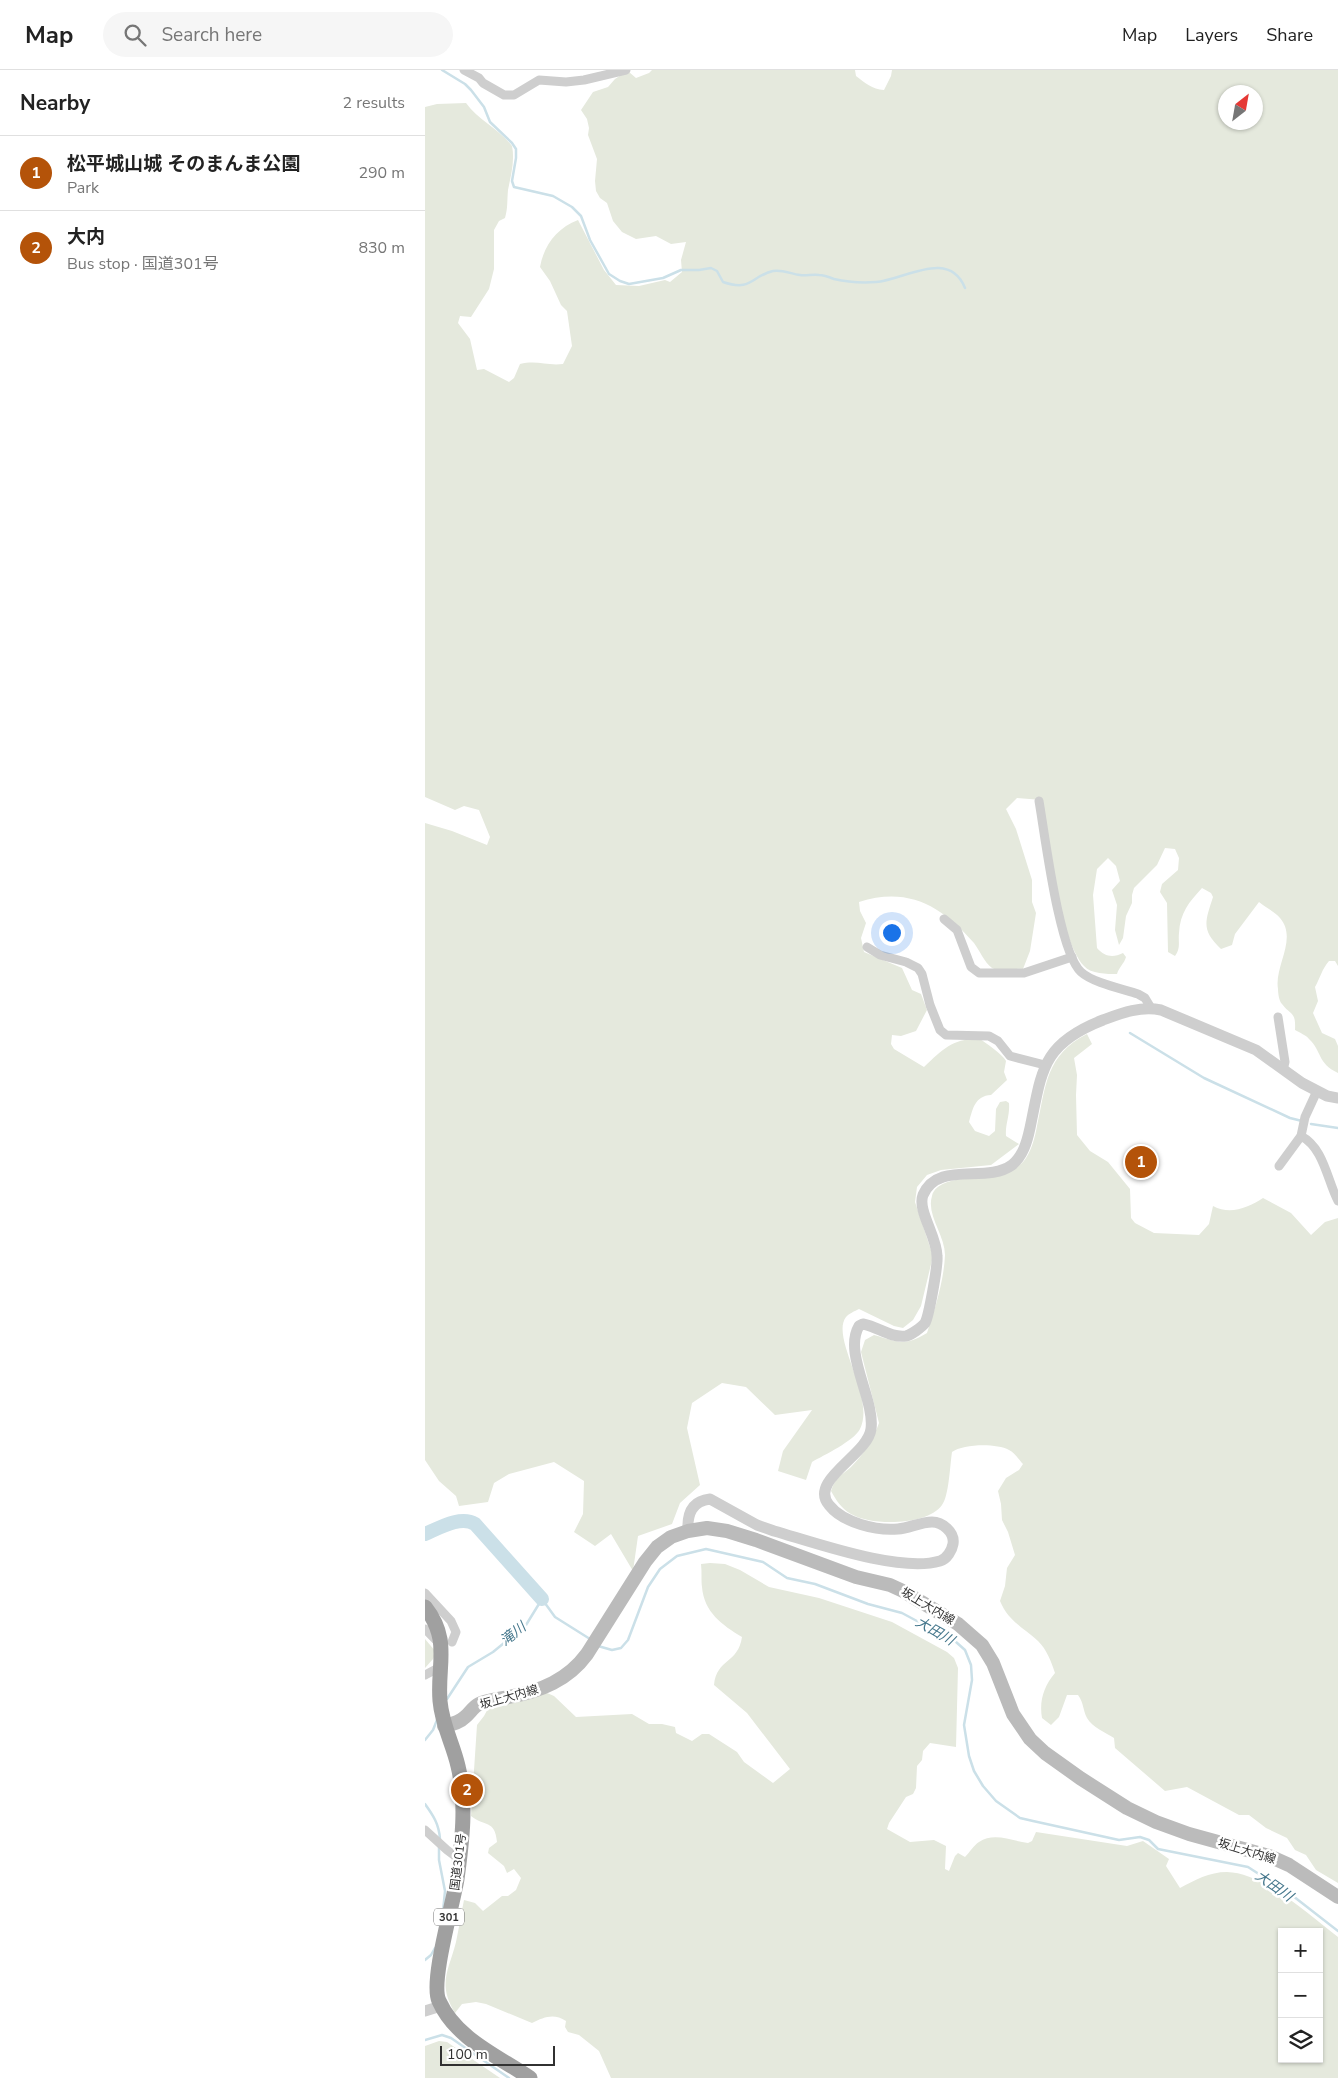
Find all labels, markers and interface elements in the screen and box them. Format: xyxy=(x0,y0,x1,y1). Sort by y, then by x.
search box xyxy=(103,12,453,57)
text: Map xyxy=(25,19,73,51)
icon: search xyxy=(121,21,149,49)
text: Search here xyxy=(161,22,262,48)
text: Map xyxy=(1122,23,1157,47)
text: Layers xyxy=(1185,23,1238,47)
text: Share xyxy=(1266,23,1313,47)
north arrow xyxy=(1218,85,1263,130)
text: Nearby xyxy=(20,89,90,117)
text: 2 results xyxy=(343,92,405,114)
text: 松平城山城 そのまんま公園 xyxy=(67,151,300,177)
text: 1 xyxy=(31,162,41,184)
text: 290 m xyxy=(358,162,405,184)
text: Park xyxy=(67,177,99,199)
text: 大内 xyxy=(67,224,105,250)
text: 2 xyxy=(31,237,41,259)
text: 830 m xyxy=(358,237,405,259)
text: Bus stop · 国道301号 xyxy=(67,253,219,275)
your location xyxy=(879,920,905,946)
pin: 1 xyxy=(1125,1143,1157,1181)
street label: 坂上大内線 xyxy=(898,1584,958,1628)
water label: 大田川 xyxy=(912,1612,960,1651)
water label: 滝川 xyxy=(496,1617,531,1650)
street label: 坂上大内線 xyxy=(478,1681,540,1713)
pin: 2 xyxy=(451,1771,483,1809)
street label: 国道301号 xyxy=(447,1832,469,1892)
street label: 坂上大内線 xyxy=(1216,1835,1278,1867)
water label: 大田川 xyxy=(1251,1866,1298,1907)
road number: 301 xyxy=(434,1908,464,1925)
map controls xyxy=(1278,1928,1323,2063)
button: + xyxy=(1278,1928,1323,1973)
button: − xyxy=(1278,1973,1323,2018)
button: layers xyxy=(1278,2018,1323,2063)
scale bar xyxy=(440,2043,555,2066)
text: 100 m xyxy=(447,2045,488,2064)

